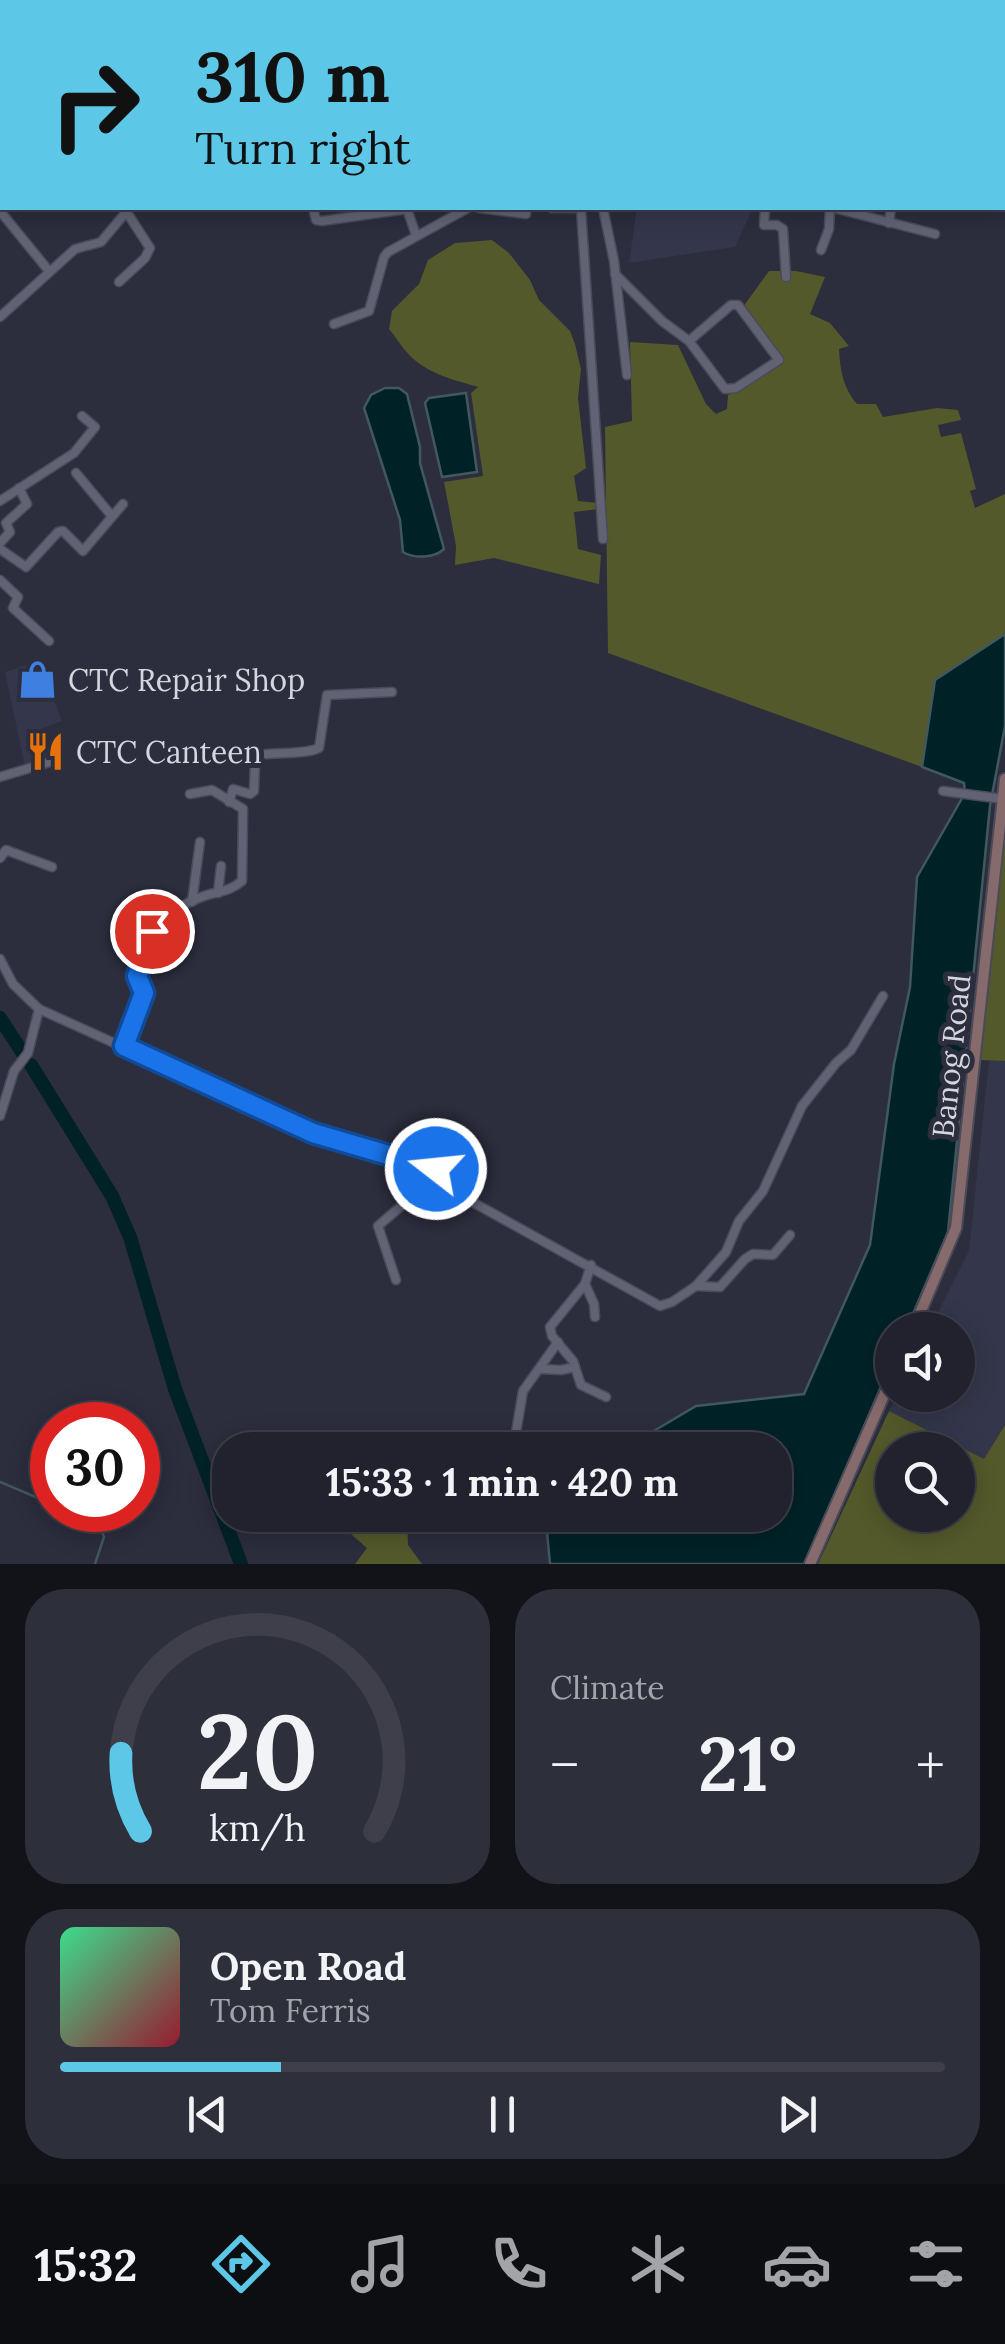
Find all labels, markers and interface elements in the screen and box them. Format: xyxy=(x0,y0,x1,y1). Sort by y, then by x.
text: 310 m xyxy=(195,32,390,121)
icon: right xyxy=(30,40,160,170)
text: Turn right xyxy=(195,119,411,176)
shop icon: CTC Repair Shop xyxy=(17,659,59,701)
place label: CTC Repair Shop xyxy=(68,661,305,699)
restaurant icon: CTC Canteen xyxy=(25,731,67,773)
place label: CTC Canteen xyxy=(76,733,262,771)
pin xyxy=(110,889,195,974)
icon: arrive xyxy=(125,904,180,959)
street label: Banog Road xyxy=(924,972,979,1140)
position arrow xyxy=(384,1117,488,1221)
map controls xyxy=(875,1312,975,1532)
button: sound xyxy=(875,1312,975,1412)
speed limit sign: 30 xyxy=(30,1402,160,1532)
button: search xyxy=(875,1432,975,1532)
text: 15:33 · 1 min · 420 m xyxy=(326,1458,678,1506)
text: Climate xyxy=(550,1667,665,1708)
text: 20 xyxy=(197,1684,318,1817)
text: 21° xyxy=(698,1716,797,1812)
text: − xyxy=(550,1730,579,1800)
text: + xyxy=(916,1730,945,1800)
text: km/h xyxy=(209,1805,306,1851)
text: Open Road xyxy=(210,1942,406,1990)
text: Tom Ferris xyxy=(210,1990,371,2031)
icon: previous xyxy=(180,2087,235,2142)
icon: pause xyxy=(475,2087,530,2142)
icon: next xyxy=(770,2087,825,2142)
icon: directions xyxy=(206,2229,276,2299)
icon: music xyxy=(345,2229,415,2299)
icon: phone xyxy=(484,2229,554,2299)
icon: climate xyxy=(623,2229,693,2299)
icon: car xyxy=(762,2229,832,2299)
icon: filters xyxy=(901,2229,971,2299)
text: 15:32 xyxy=(34,2236,137,2293)

